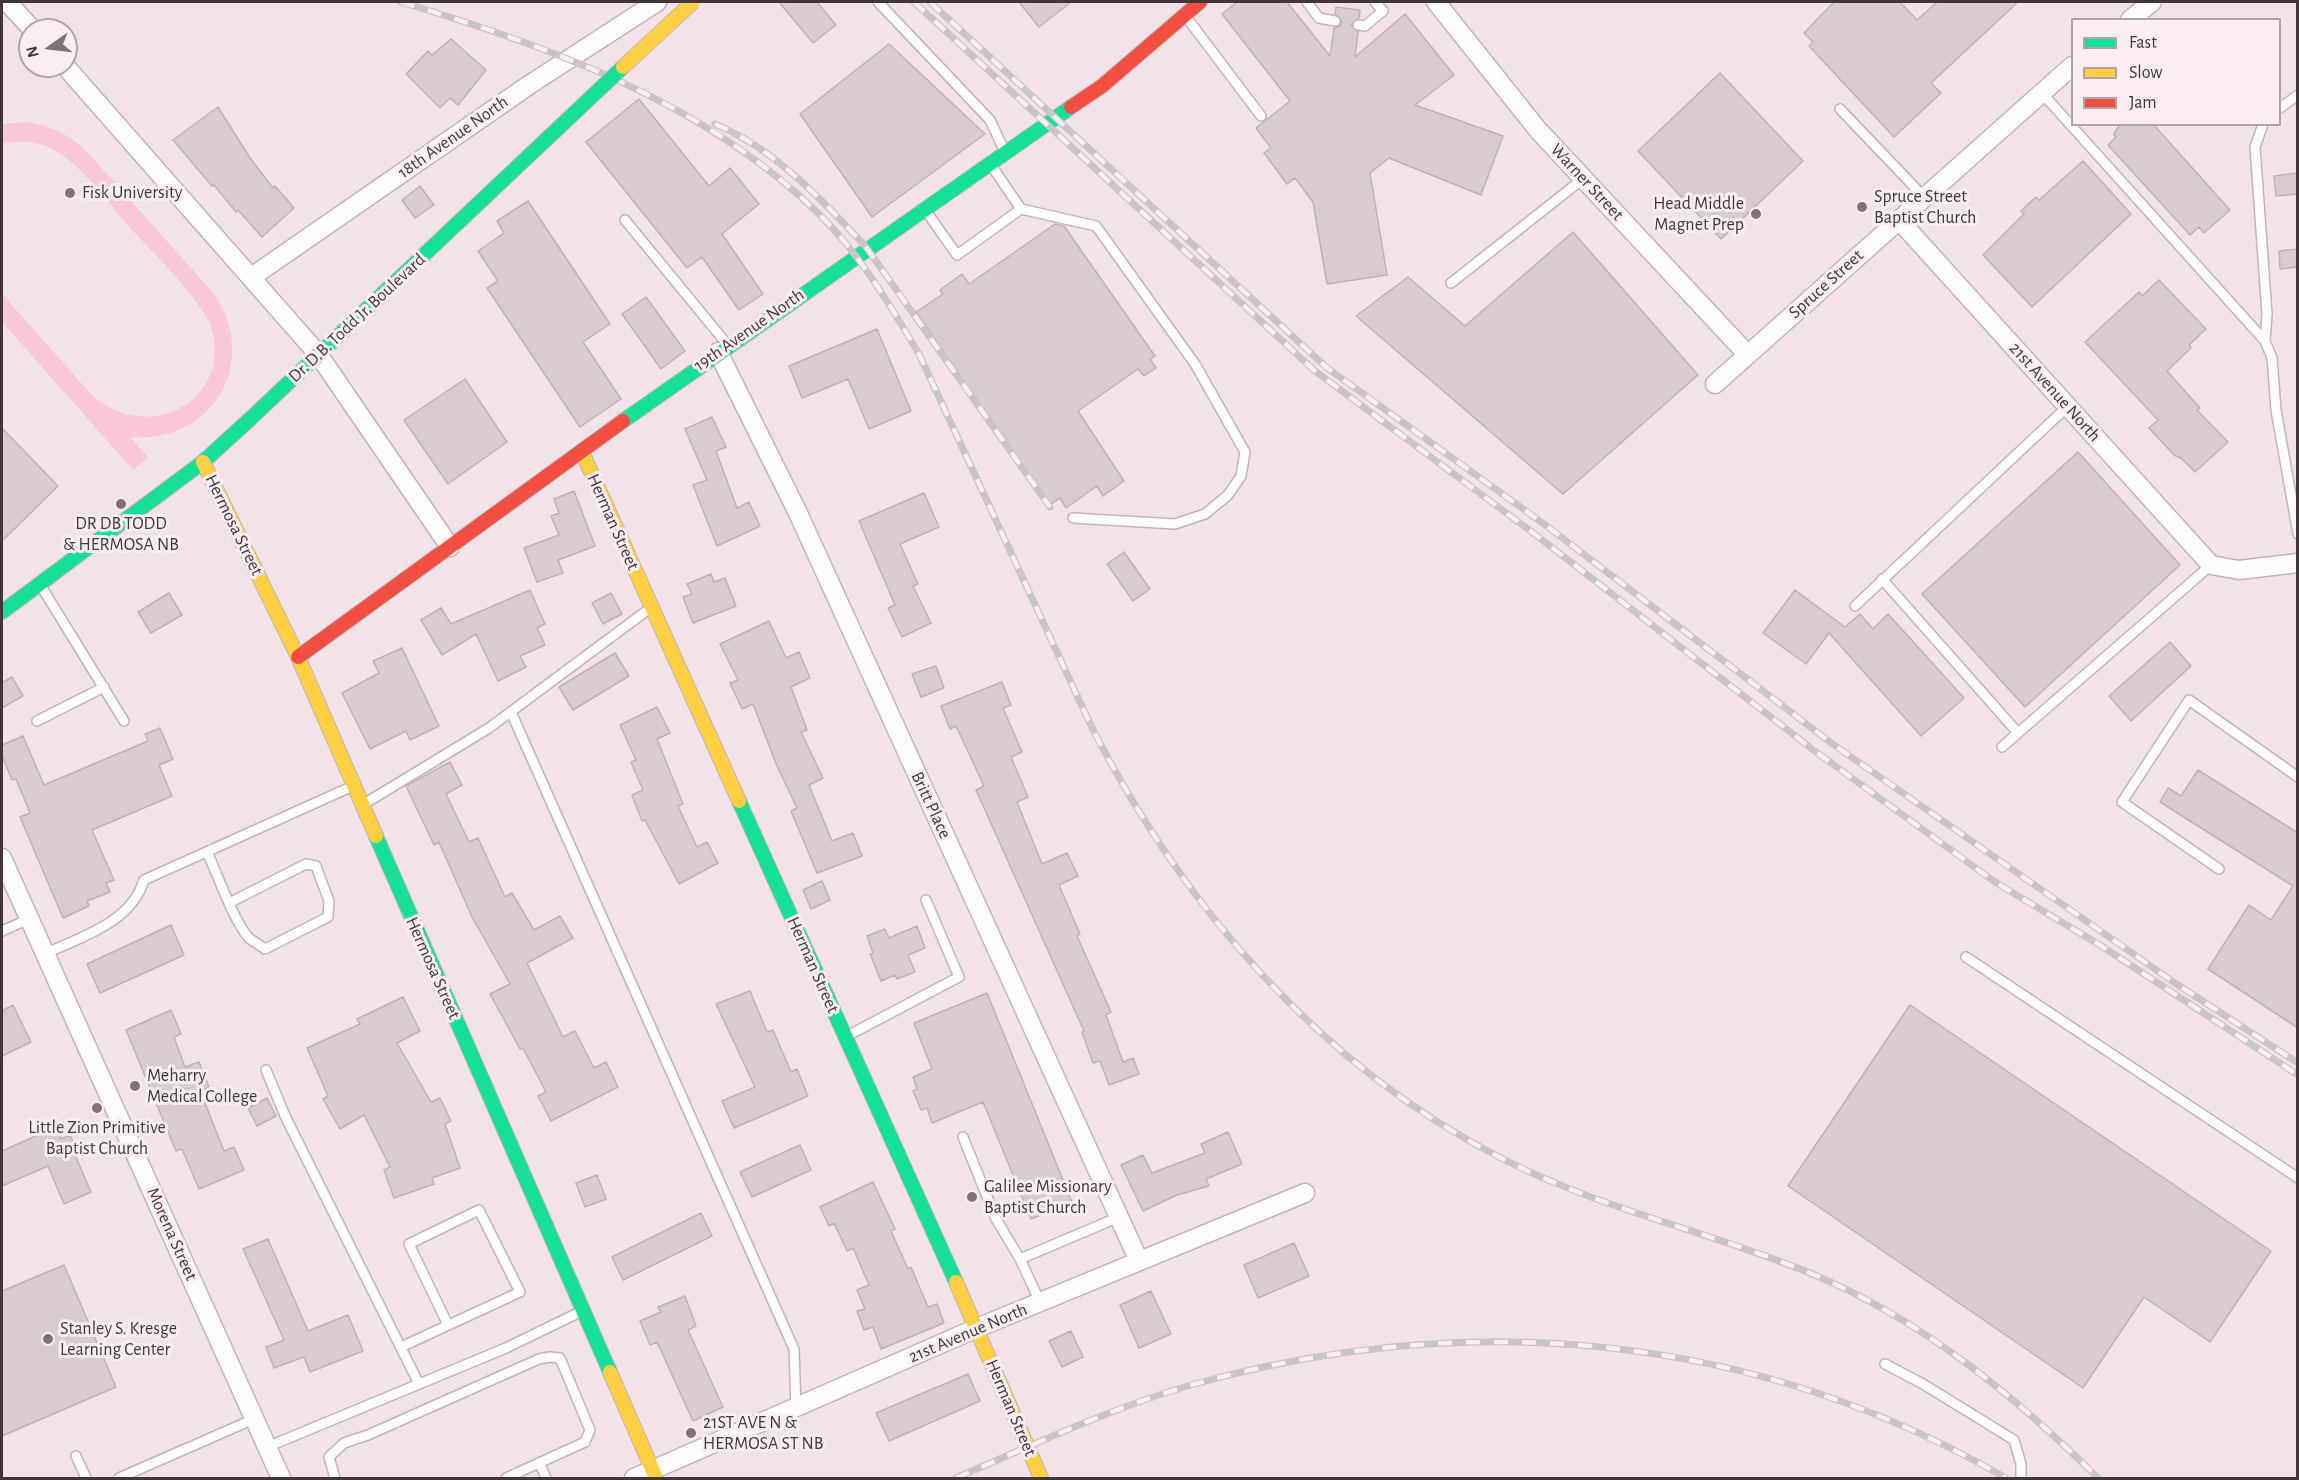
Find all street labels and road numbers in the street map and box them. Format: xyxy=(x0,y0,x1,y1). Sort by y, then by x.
street label: 18th Avenue North xyxy=(394,91,512,183)
street label: Warner Street xyxy=(1546,139,1628,225)
street label: Spruce Street xyxy=(1784,245,1868,323)
street label: Dr. D.B. Todd Jr. Boulevard xyxy=(284,249,430,387)
street label: 19th Avenue North xyxy=(690,284,808,376)
street label: 21st Avenue North xyxy=(2005,338,2105,446)
street label: Herman Street xyxy=(582,470,644,574)
street label: Hermosa Street xyxy=(200,471,268,579)
street label: Britt Place xyxy=(906,768,956,842)
street label: Herman Street xyxy=(782,913,844,1017)
street label: Hermosa Street xyxy=(401,914,465,1022)
street label: Morena Street xyxy=(142,1184,202,1284)
street label: 21st Avenue North xyxy=(905,1298,1031,1368)
street label: Herman Street xyxy=(981,1356,1041,1460)

